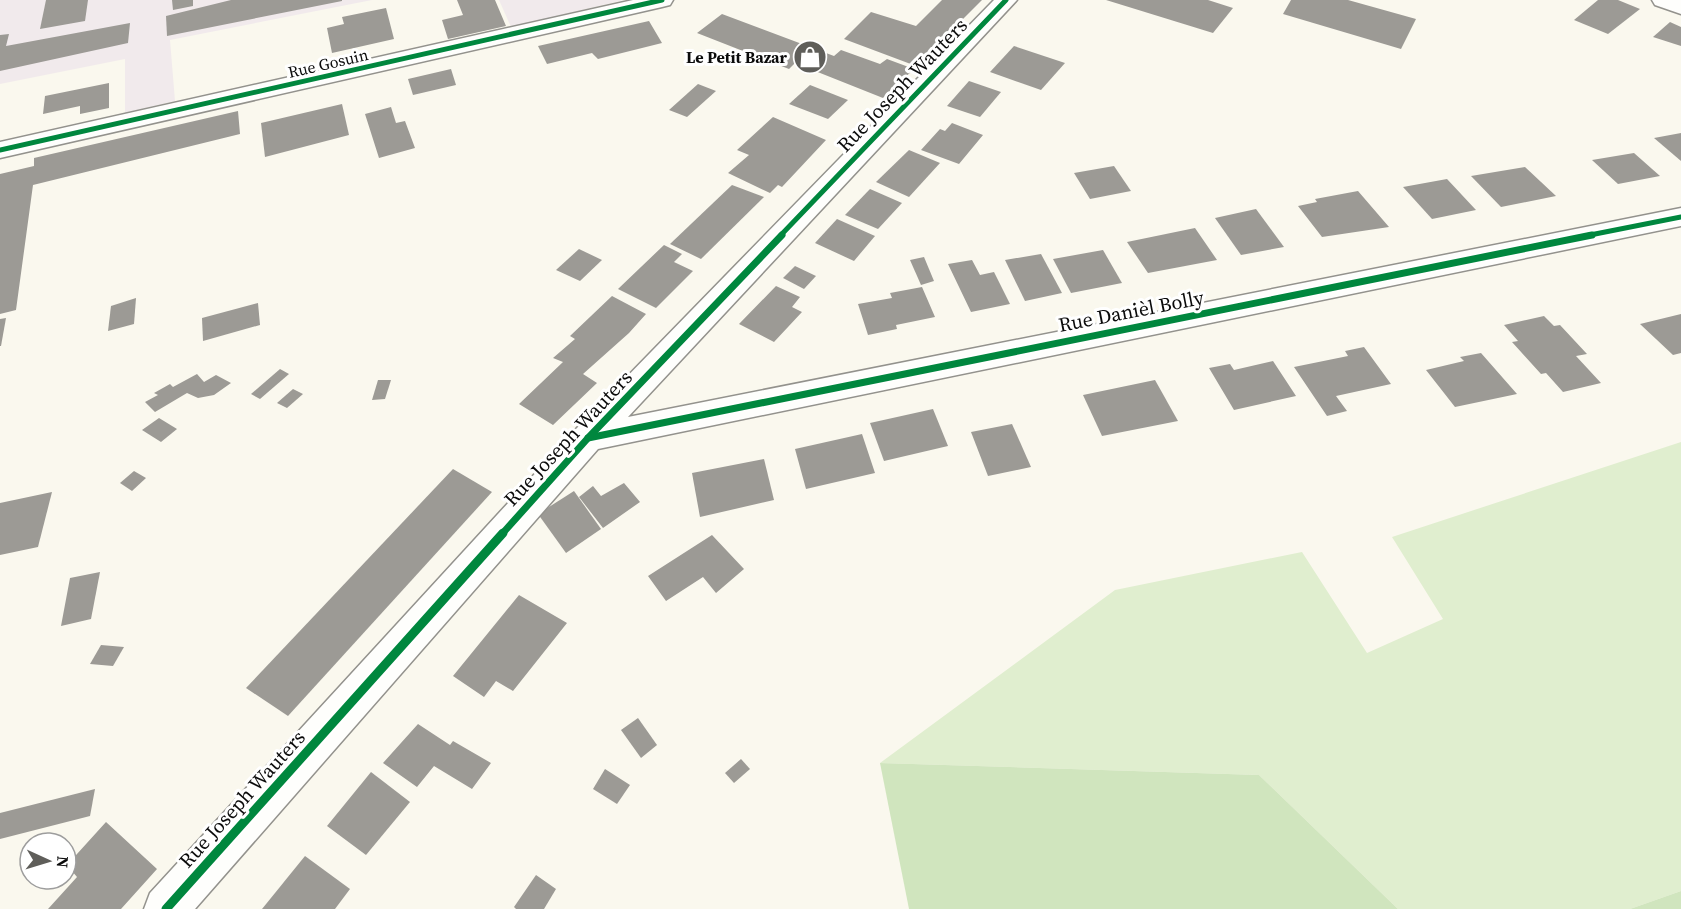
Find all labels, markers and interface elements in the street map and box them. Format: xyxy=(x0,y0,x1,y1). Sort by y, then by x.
street label: Rue Joseph Wauters xyxy=(831,12,973,158)
shop icon: Le Petit Bazar xyxy=(792,39,828,75)
street label: Rue Gosuin xyxy=(286,43,371,83)
place label: Le Petit Bazar xyxy=(686,46,788,68)
street label: Rue Danièl Bolly xyxy=(1056,283,1207,339)
street label: Rue Joseph Wauters xyxy=(497,364,639,512)
street label: Rue Joseph Wauters xyxy=(172,724,312,874)
north arrow xyxy=(18,831,78,891)
text: N xyxy=(52,855,74,869)

